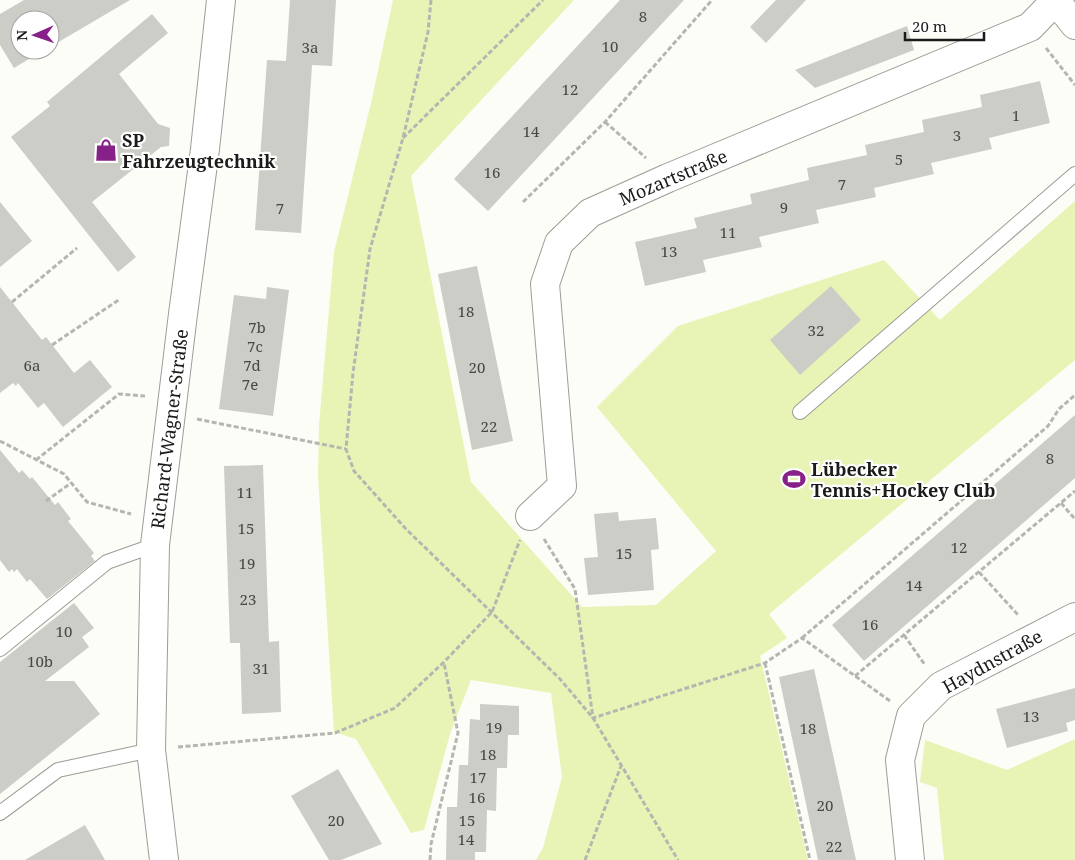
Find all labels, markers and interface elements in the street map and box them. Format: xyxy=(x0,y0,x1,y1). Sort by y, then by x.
house number: 8 xyxy=(639,6,647,26)
north arrow xyxy=(10,10,60,60)
scale bar xyxy=(905,10,984,42)
text: 20 m xyxy=(912,16,947,36)
text: N xyxy=(12,30,31,41)
house number: 10 xyxy=(602,36,618,56)
house number: 3a xyxy=(302,37,318,57)
house number: 12 xyxy=(562,79,578,99)
house number: 1 xyxy=(1012,105,1020,125)
house number: 14 xyxy=(523,121,540,141)
house number: 3 xyxy=(953,125,961,145)
place label: SP Fahrzeugtechnik xyxy=(122,128,276,173)
shop icon: SP Fahrzeugtechnik xyxy=(93,137,119,163)
street label: Mozartstraße xyxy=(615,143,731,211)
house number: 5 xyxy=(895,149,903,169)
house number: 16 xyxy=(484,162,500,182)
house number: 7 xyxy=(838,174,846,194)
house number: 9 xyxy=(780,197,788,217)
house number: 7 xyxy=(276,198,284,218)
house number: 11 xyxy=(720,222,736,242)
house number: 13 xyxy=(661,241,677,261)
house number: 18 xyxy=(458,301,474,321)
house number: 7b xyxy=(248,317,266,337)
house number: 32 xyxy=(808,320,824,340)
street label: Richard-Wagner-Straße xyxy=(145,328,193,530)
house number: 7c xyxy=(247,336,263,356)
house number: 6a xyxy=(24,355,40,375)
house number: 7d xyxy=(243,355,261,375)
house number: 20 xyxy=(469,357,485,377)
house number: 7e xyxy=(242,374,258,394)
house number: 22 xyxy=(481,416,497,436)
house number: 8 xyxy=(1046,448,1054,468)
place label: Lübecker Tennis+Hockey Club xyxy=(811,457,995,502)
sports icon: Lübecker Tennis+Hockey Club xyxy=(781,466,807,492)
house number: 11 xyxy=(237,482,253,502)
house number: 15 xyxy=(238,518,254,538)
house number: 12 xyxy=(951,537,967,557)
house number: 15 xyxy=(616,543,632,563)
house number: 19 xyxy=(239,553,255,573)
house number: 14 xyxy=(906,575,923,595)
house number: 23 xyxy=(240,589,256,609)
house number: 16 xyxy=(862,614,878,634)
house number: 10 xyxy=(56,621,72,641)
street label: Haydnstraße xyxy=(938,624,1046,698)
house number: 10b xyxy=(27,651,53,671)
house number: 31 xyxy=(253,658,269,678)
house number: 13 xyxy=(1023,706,1039,726)
house number: 19 xyxy=(486,717,502,737)
house number: 18 xyxy=(800,718,816,738)
house number: 18 xyxy=(480,744,496,764)
house number: 17 xyxy=(470,767,486,787)
house number: 16 xyxy=(469,787,485,807)
house number: 20 xyxy=(817,795,833,815)
house number: 20 xyxy=(328,810,344,830)
house number: 15 xyxy=(459,810,475,830)
house number: 14 xyxy=(458,829,475,849)
house number: 22 xyxy=(826,836,842,856)

